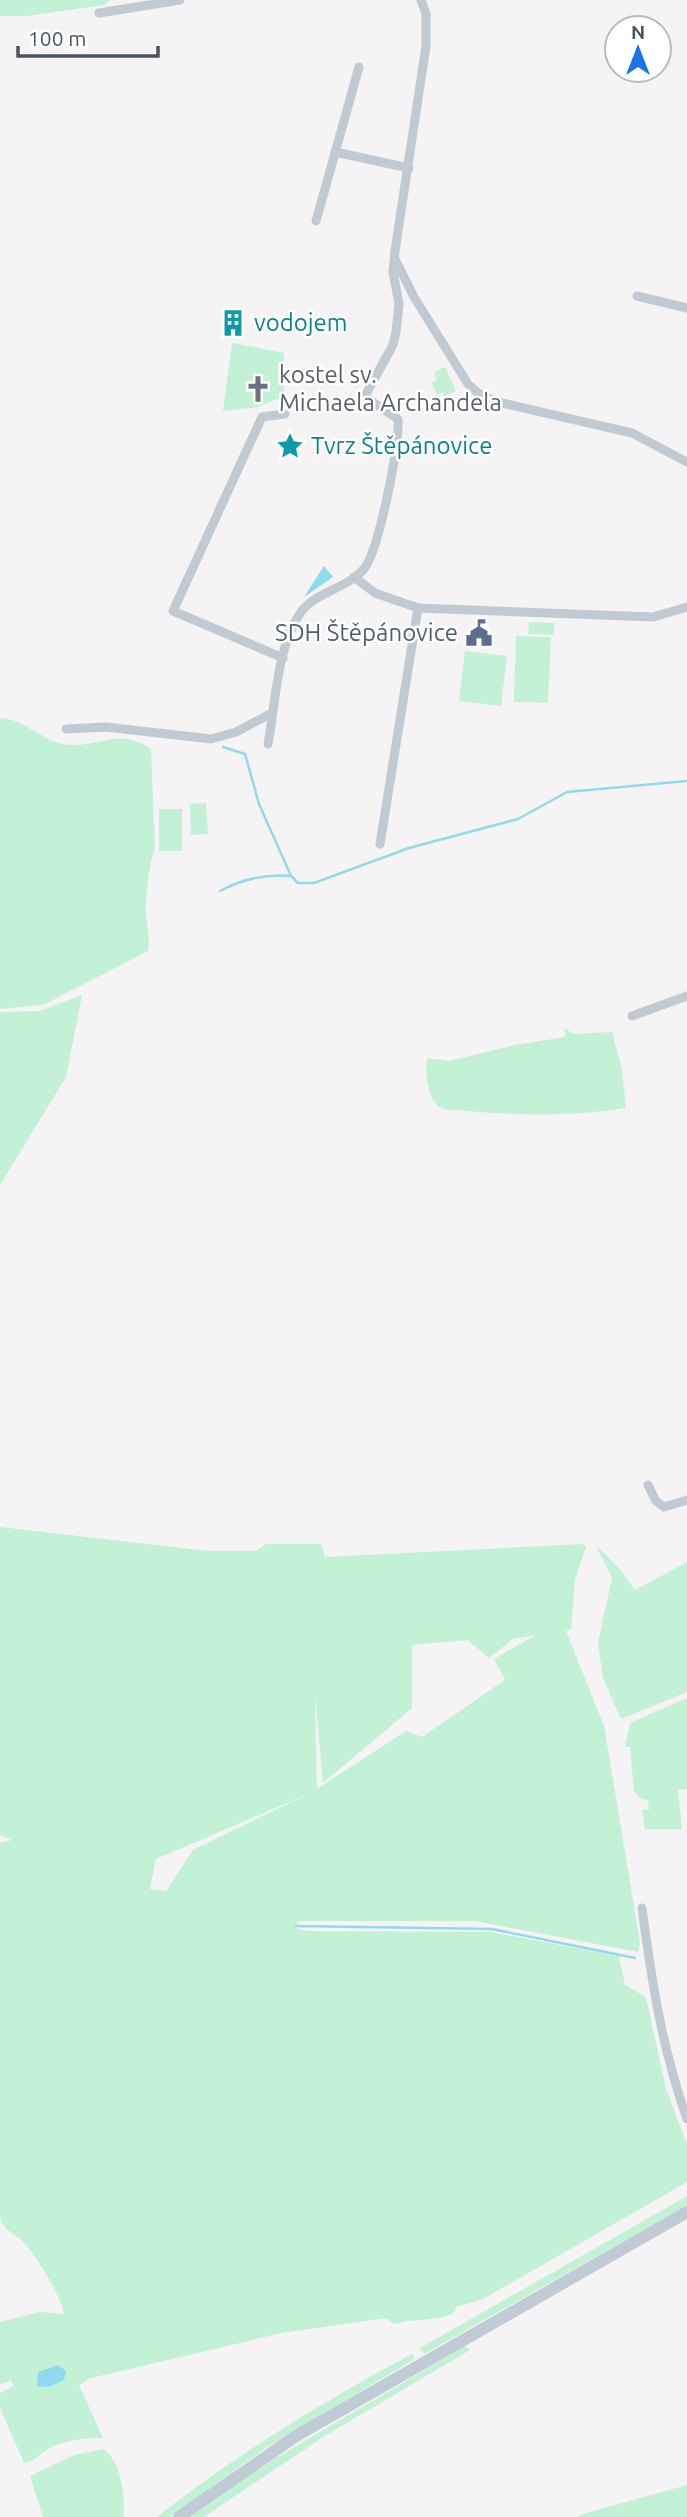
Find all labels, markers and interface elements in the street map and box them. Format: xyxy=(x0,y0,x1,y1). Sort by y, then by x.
scale bar xyxy=(18,14,158,58)
north arrow xyxy=(603,14,673,84)
text: N xyxy=(631,21,645,43)
text: 100 m xyxy=(28,26,86,50)
building icon: vodojem xyxy=(218,308,248,338)
place label: vodojem xyxy=(254,309,348,336)
place label: kostel sv. Michaela Archandela xyxy=(279,361,502,416)
church icon: kostel sv. Michaela Archandela xyxy=(243,374,273,404)
place icon: Tvrz Štěpánovice xyxy=(275,431,305,461)
place label: Tvrz Štěpánovice xyxy=(311,431,492,459)
place label: SDH Štěpánovice xyxy=(275,618,458,646)
public building icon: SDH Štěpánovice xyxy=(464,618,494,648)

